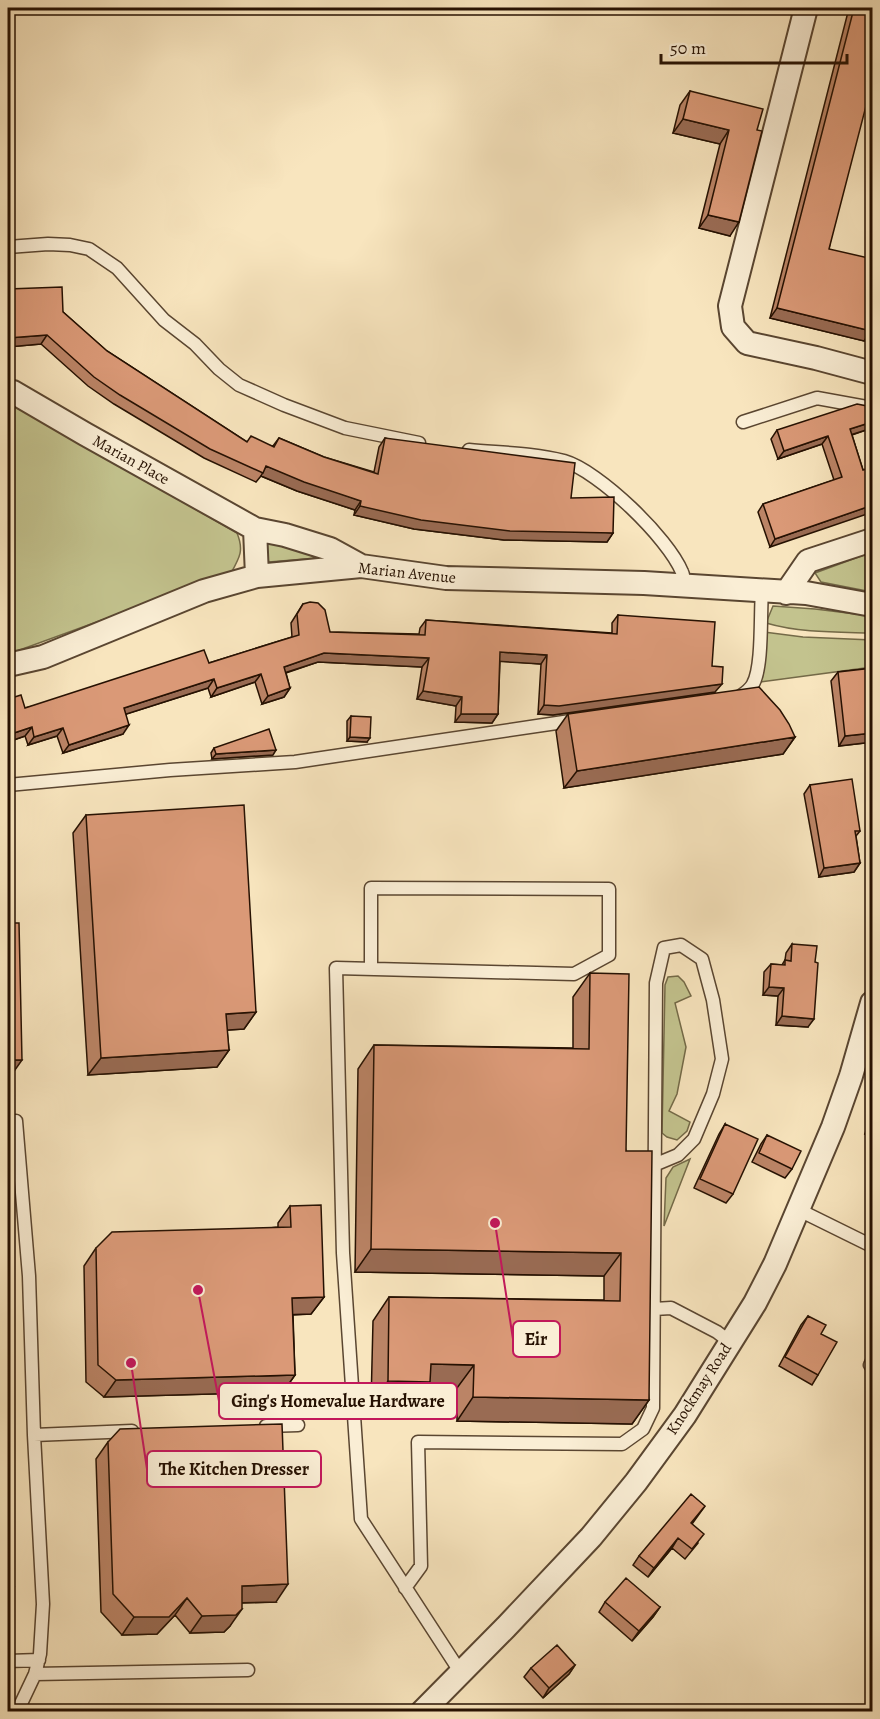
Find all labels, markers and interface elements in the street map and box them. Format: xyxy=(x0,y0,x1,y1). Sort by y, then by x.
scale bar xyxy=(661,27,847,65)
text: 50 m xyxy=(670,36,706,60)
street label: Marian Place xyxy=(89,430,173,490)
street label: Marian Avenue xyxy=(357,557,457,589)
callout: Eir xyxy=(513,1321,560,1357)
text: Eir xyxy=(524,1327,548,1351)
street label: Knockmay Road xyxy=(661,1338,737,1439)
callout: Ging's Homevalue Hardware xyxy=(219,1383,457,1419)
text: Ging's Homevalue Hardware xyxy=(231,1389,445,1413)
callout: The Kitchen Dresser xyxy=(147,1451,321,1487)
text: The Kitchen Dresser xyxy=(159,1457,310,1481)

